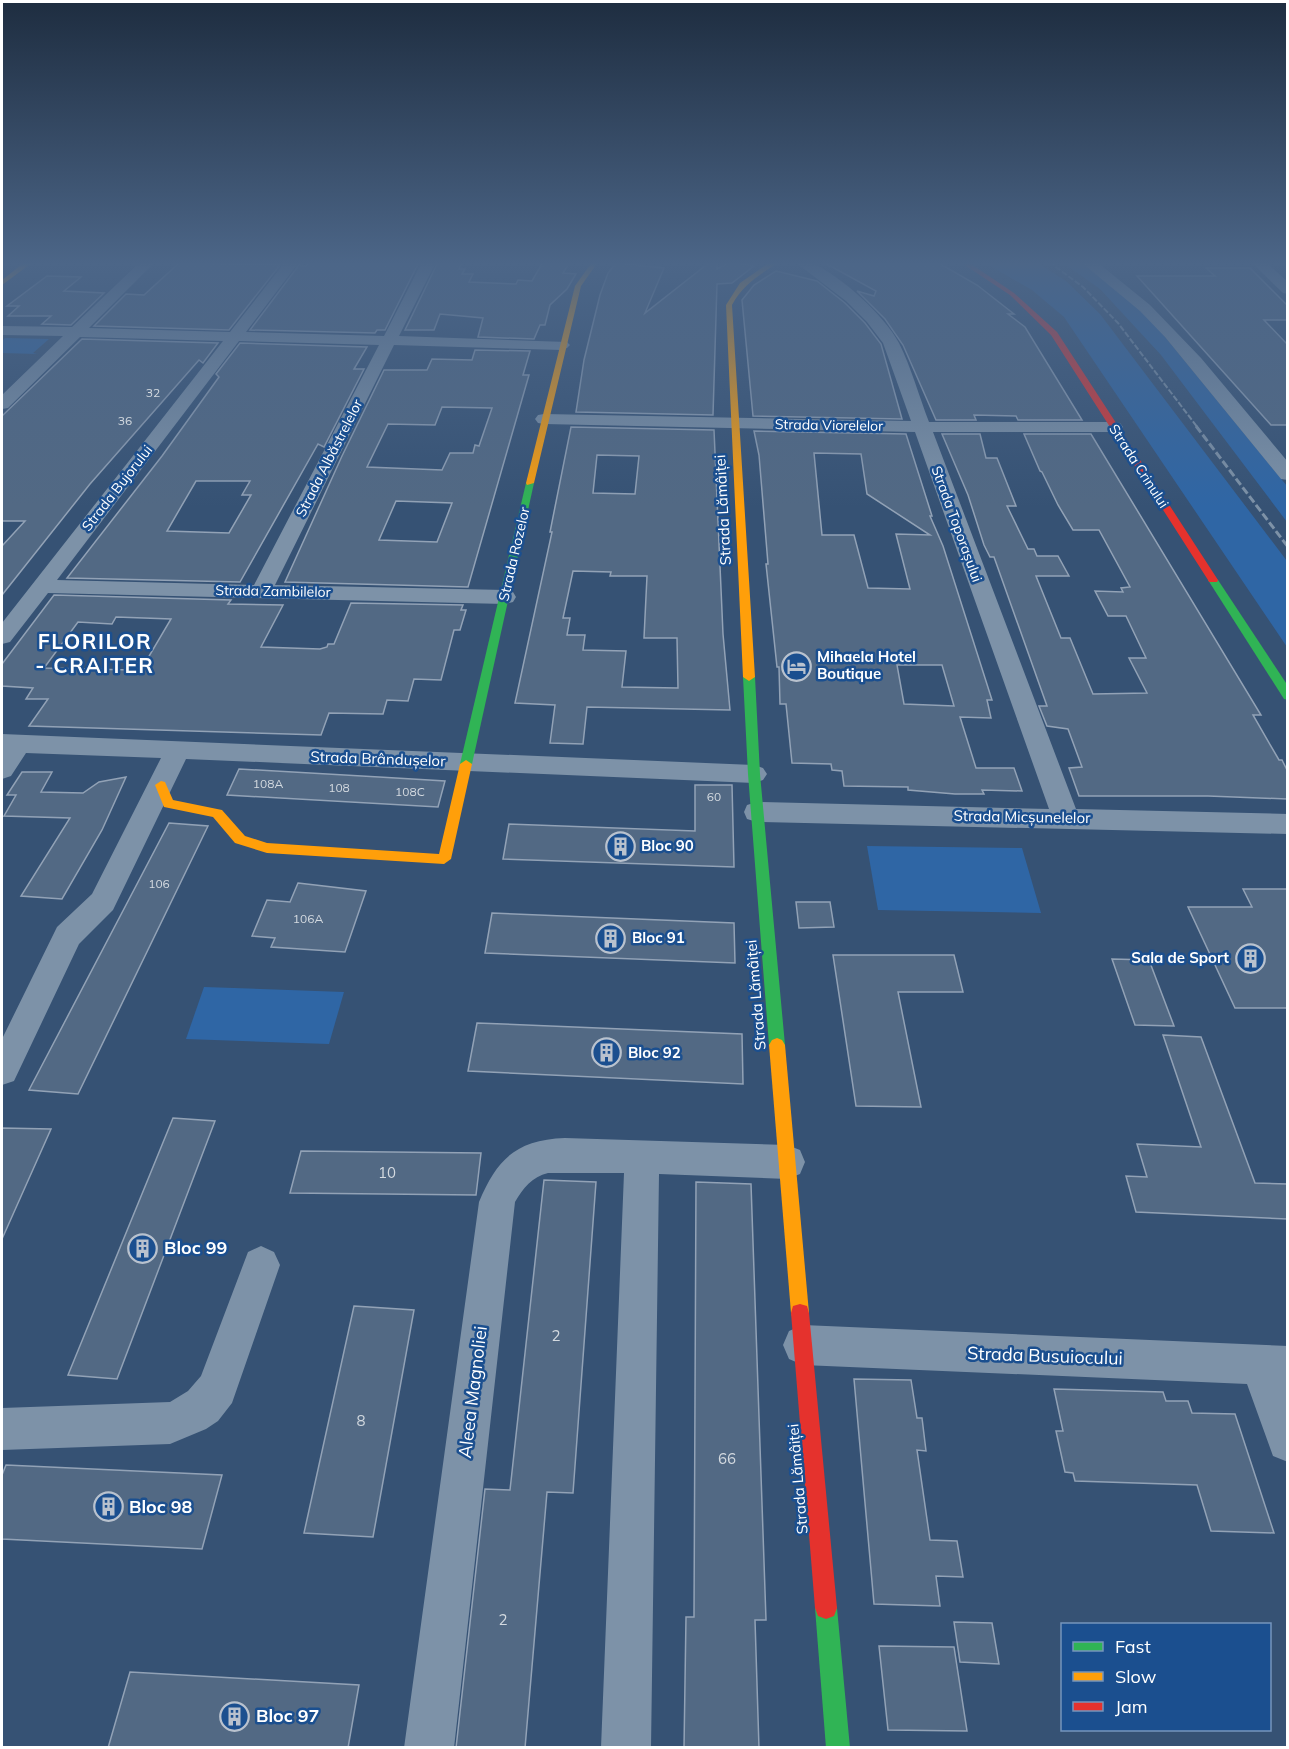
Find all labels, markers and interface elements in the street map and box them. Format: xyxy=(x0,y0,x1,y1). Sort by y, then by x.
house number: 32 xyxy=(146,385,160,400)
street label: Strada Albăstrelelor xyxy=(292,395,367,520)
house number: 36 xyxy=(118,413,132,428)
street label: Strada Viorelelor xyxy=(775,415,884,435)
street label: Strada Crinului xyxy=(1105,421,1173,511)
street label: Strada Bujorului xyxy=(78,441,156,535)
street label: Strada Lămâiței xyxy=(710,454,735,566)
street label: Strada Toporașului xyxy=(928,463,986,585)
street label: Strada Rozelor xyxy=(494,504,534,603)
street label: Strada Zambilelor xyxy=(215,581,332,601)
district label: FLORILOR - CRAITER xyxy=(35,628,155,678)
place label: Mihaela Hotel Boutique xyxy=(817,647,916,683)
hotel icon: Mihaela Hotel Boutique xyxy=(780,650,812,682)
street label: Strada Brândușelor xyxy=(310,747,446,770)
house number: 108A xyxy=(253,776,283,791)
house number: 108 xyxy=(328,780,350,795)
house number: 108C xyxy=(395,784,425,799)
house number: 60 xyxy=(707,789,721,804)
street label: Strada Micșunelelor xyxy=(953,806,1091,827)
building icon: Bloc 90 xyxy=(604,830,636,862)
place label: Bloc 90 xyxy=(641,836,694,855)
house number: 106 xyxy=(148,876,170,891)
house number: 106A xyxy=(293,911,323,926)
building icon: Bloc 91 xyxy=(595,922,627,954)
place label: Bloc 91 xyxy=(632,928,685,947)
street label: Strada Lămâiței xyxy=(741,939,770,1051)
building icon: Sala de Sport xyxy=(1234,942,1266,974)
place label: Sala de Sport xyxy=(1131,948,1229,967)
building icon: Bloc 92 xyxy=(591,1037,623,1069)
place label: Bloc 92 xyxy=(628,1043,681,1062)
house number: 10 xyxy=(378,1163,396,1182)
building icon: Bloc 99 xyxy=(127,1232,159,1264)
place label: Bloc 99 xyxy=(164,1236,227,1259)
street label: Aleea Magnoliei xyxy=(453,1324,492,1459)
house number: 2 xyxy=(551,1326,561,1345)
street label: Strada Busuiocului xyxy=(967,1341,1123,1370)
house number: 8 xyxy=(356,1411,366,1430)
street label: Strada Lămâiței xyxy=(783,1423,812,1535)
house number: 66 xyxy=(718,1449,736,1468)
building icon: Bloc 98 xyxy=(92,1491,124,1523)
place label: Bloc 98 xyxy=(129,1495,193,1518)
house number: 2 xyxy=(498,1610,508,1629)
legend xyxy=(1061,1623,1271,1731)
text: Fast xyxy=(1115,1635,1151,1658)
text: Slow xyxy=(1115,1665,1157,1688)
text: Jam xyxy=(1115,1695,1148,1718)
building icon: Bloc 97 xyxy=(219,1700,251,1732)
place label: Bloc 97 xyxy=(256,1704,319,1727)

